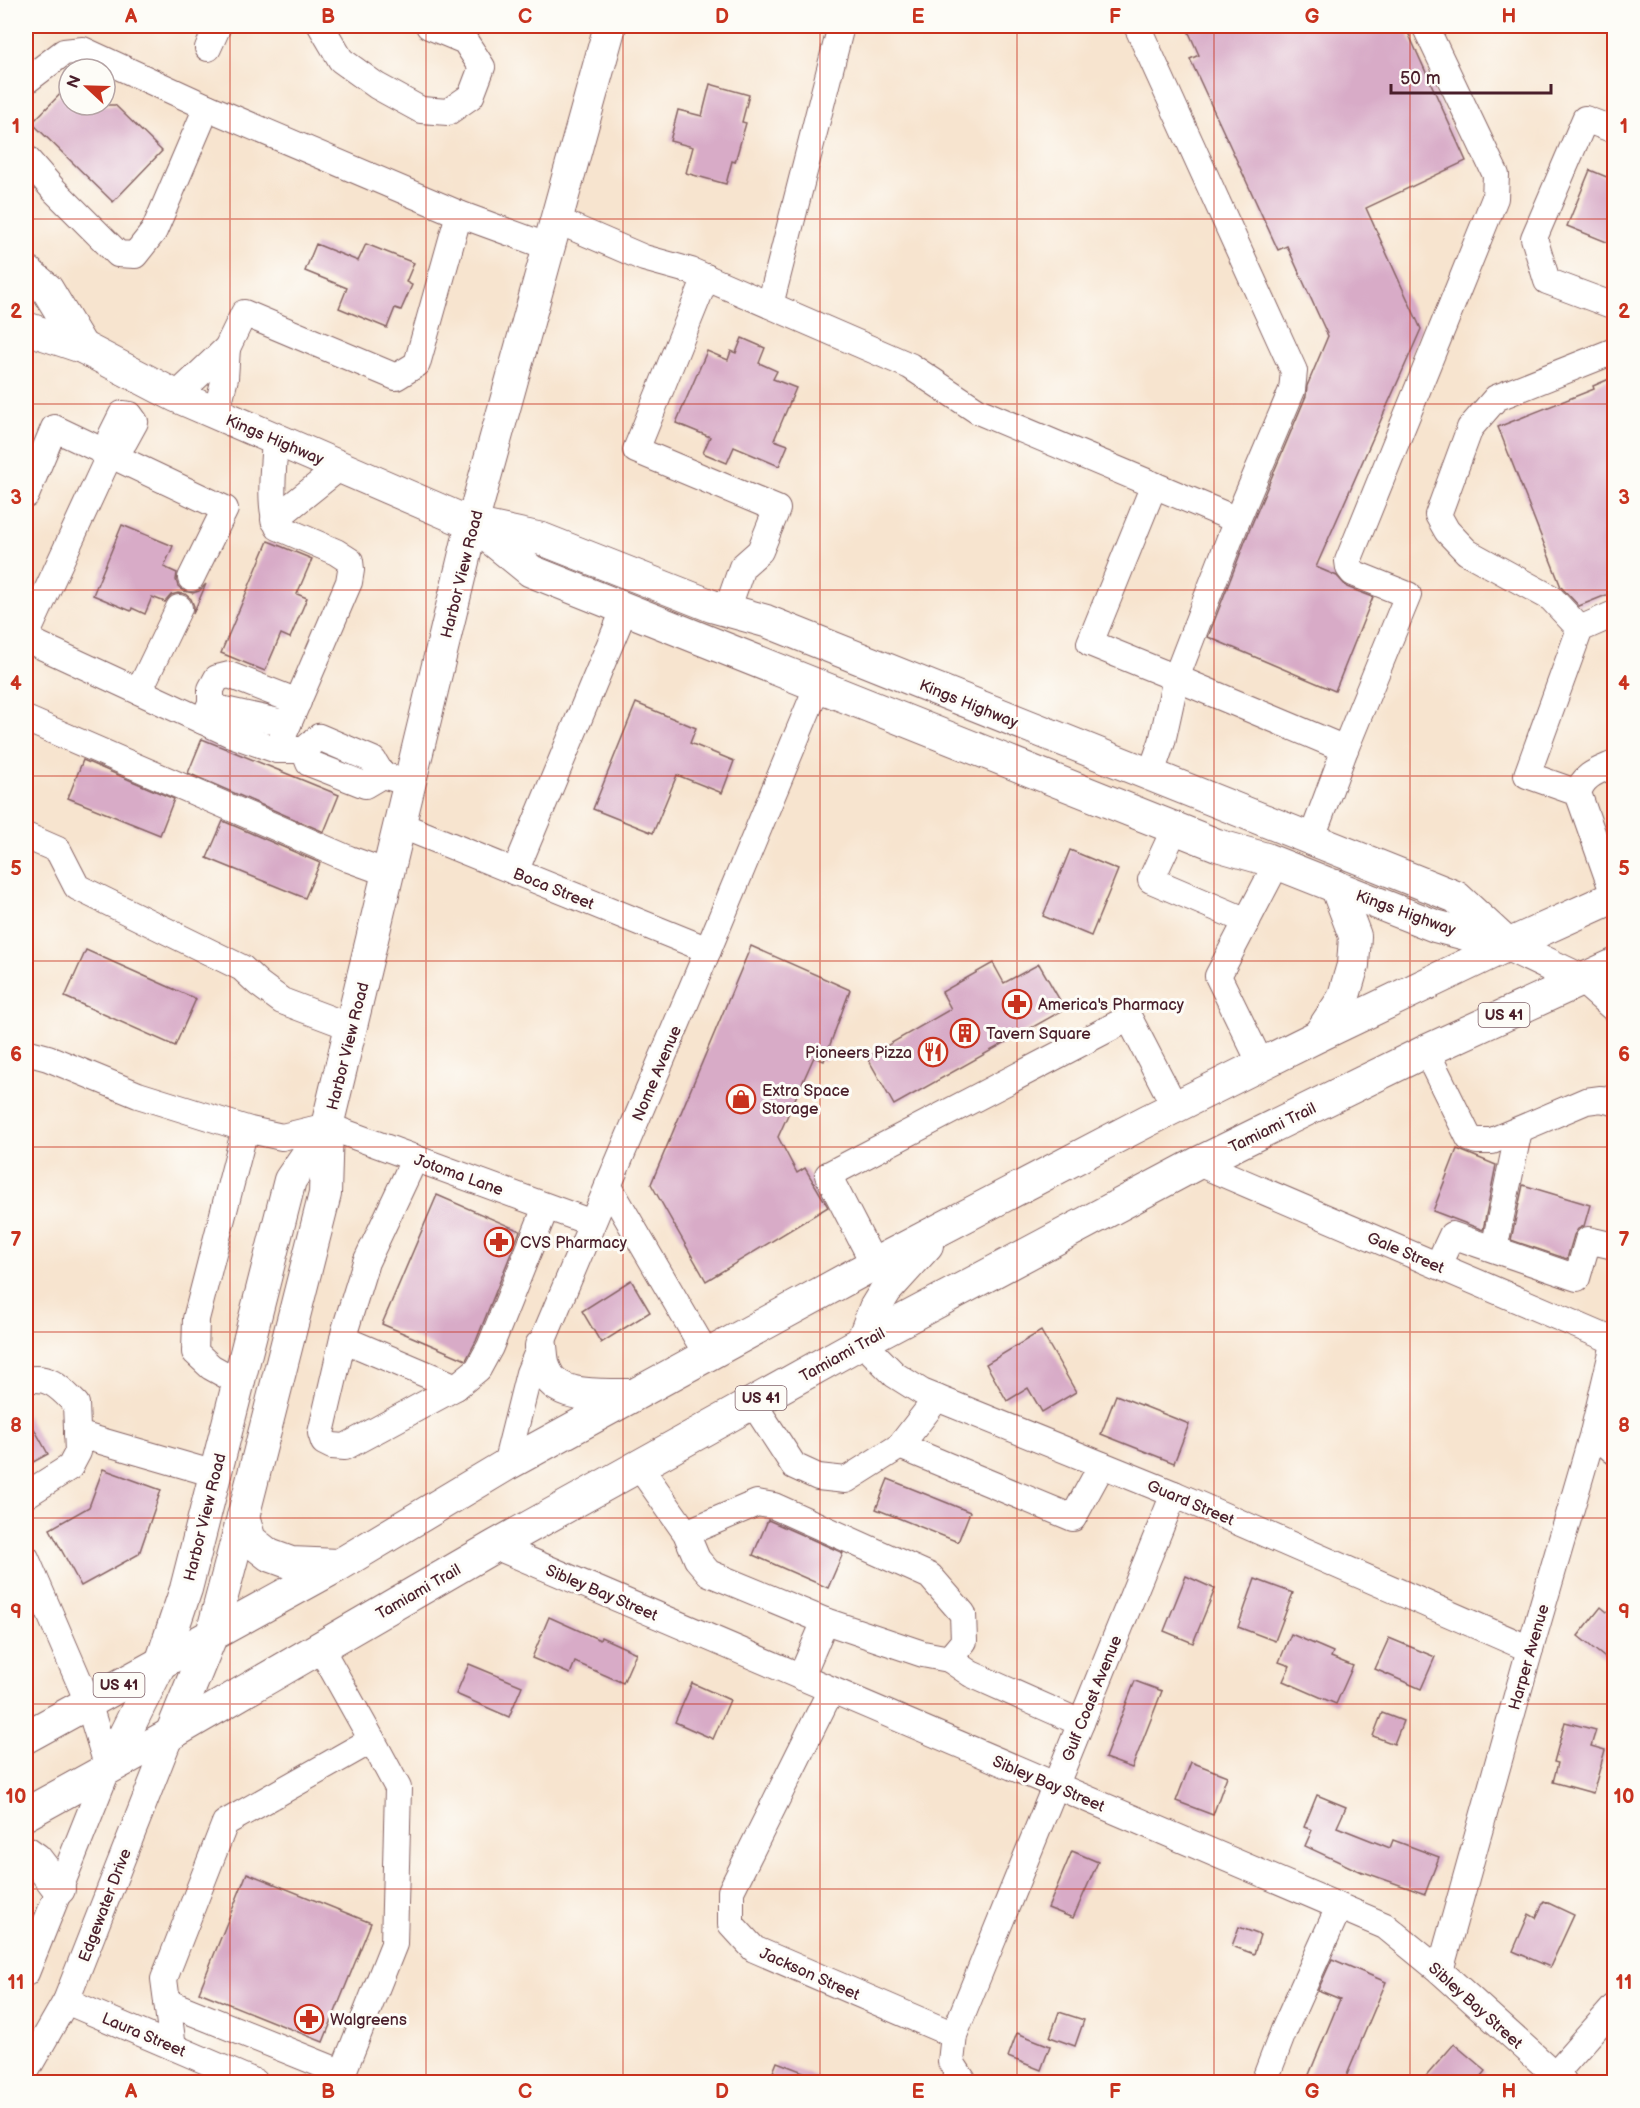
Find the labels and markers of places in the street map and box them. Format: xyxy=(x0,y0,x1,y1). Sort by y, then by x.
pharmacy icon: America's Pharmacy xyxy=(1001,988,1033,1020)
place label: America's Pharmacy xyxy=(1038,996,1185,1015)
building icon: Tavern Square xyxy=(949,1017,981,1049)
place label: Tavern Square xyxy=(986,1025,1091,1044)
restaurant icon: Pioneers Pizza xyxy=(917,1036,949,1068)
place label: Pioneers Pizza xyxy=(805,1044,912,1063)
place label: Extra Space Storage xyxy=(762,1082,850,1119)
shop icon: Extra Space Storage xyxy=(725,1083,757,1115)
pharmacy icon: CVS Pharmacy xyxy=(483,1226,515,1258)
place label: CVS Pharmacy xyxy=(520,1234,628,1253)
pharmacy icon: Walgreens xyxy=(293,2003,325,2035)
place label: Walgreens xyxy=(330,2011,407,2030)

